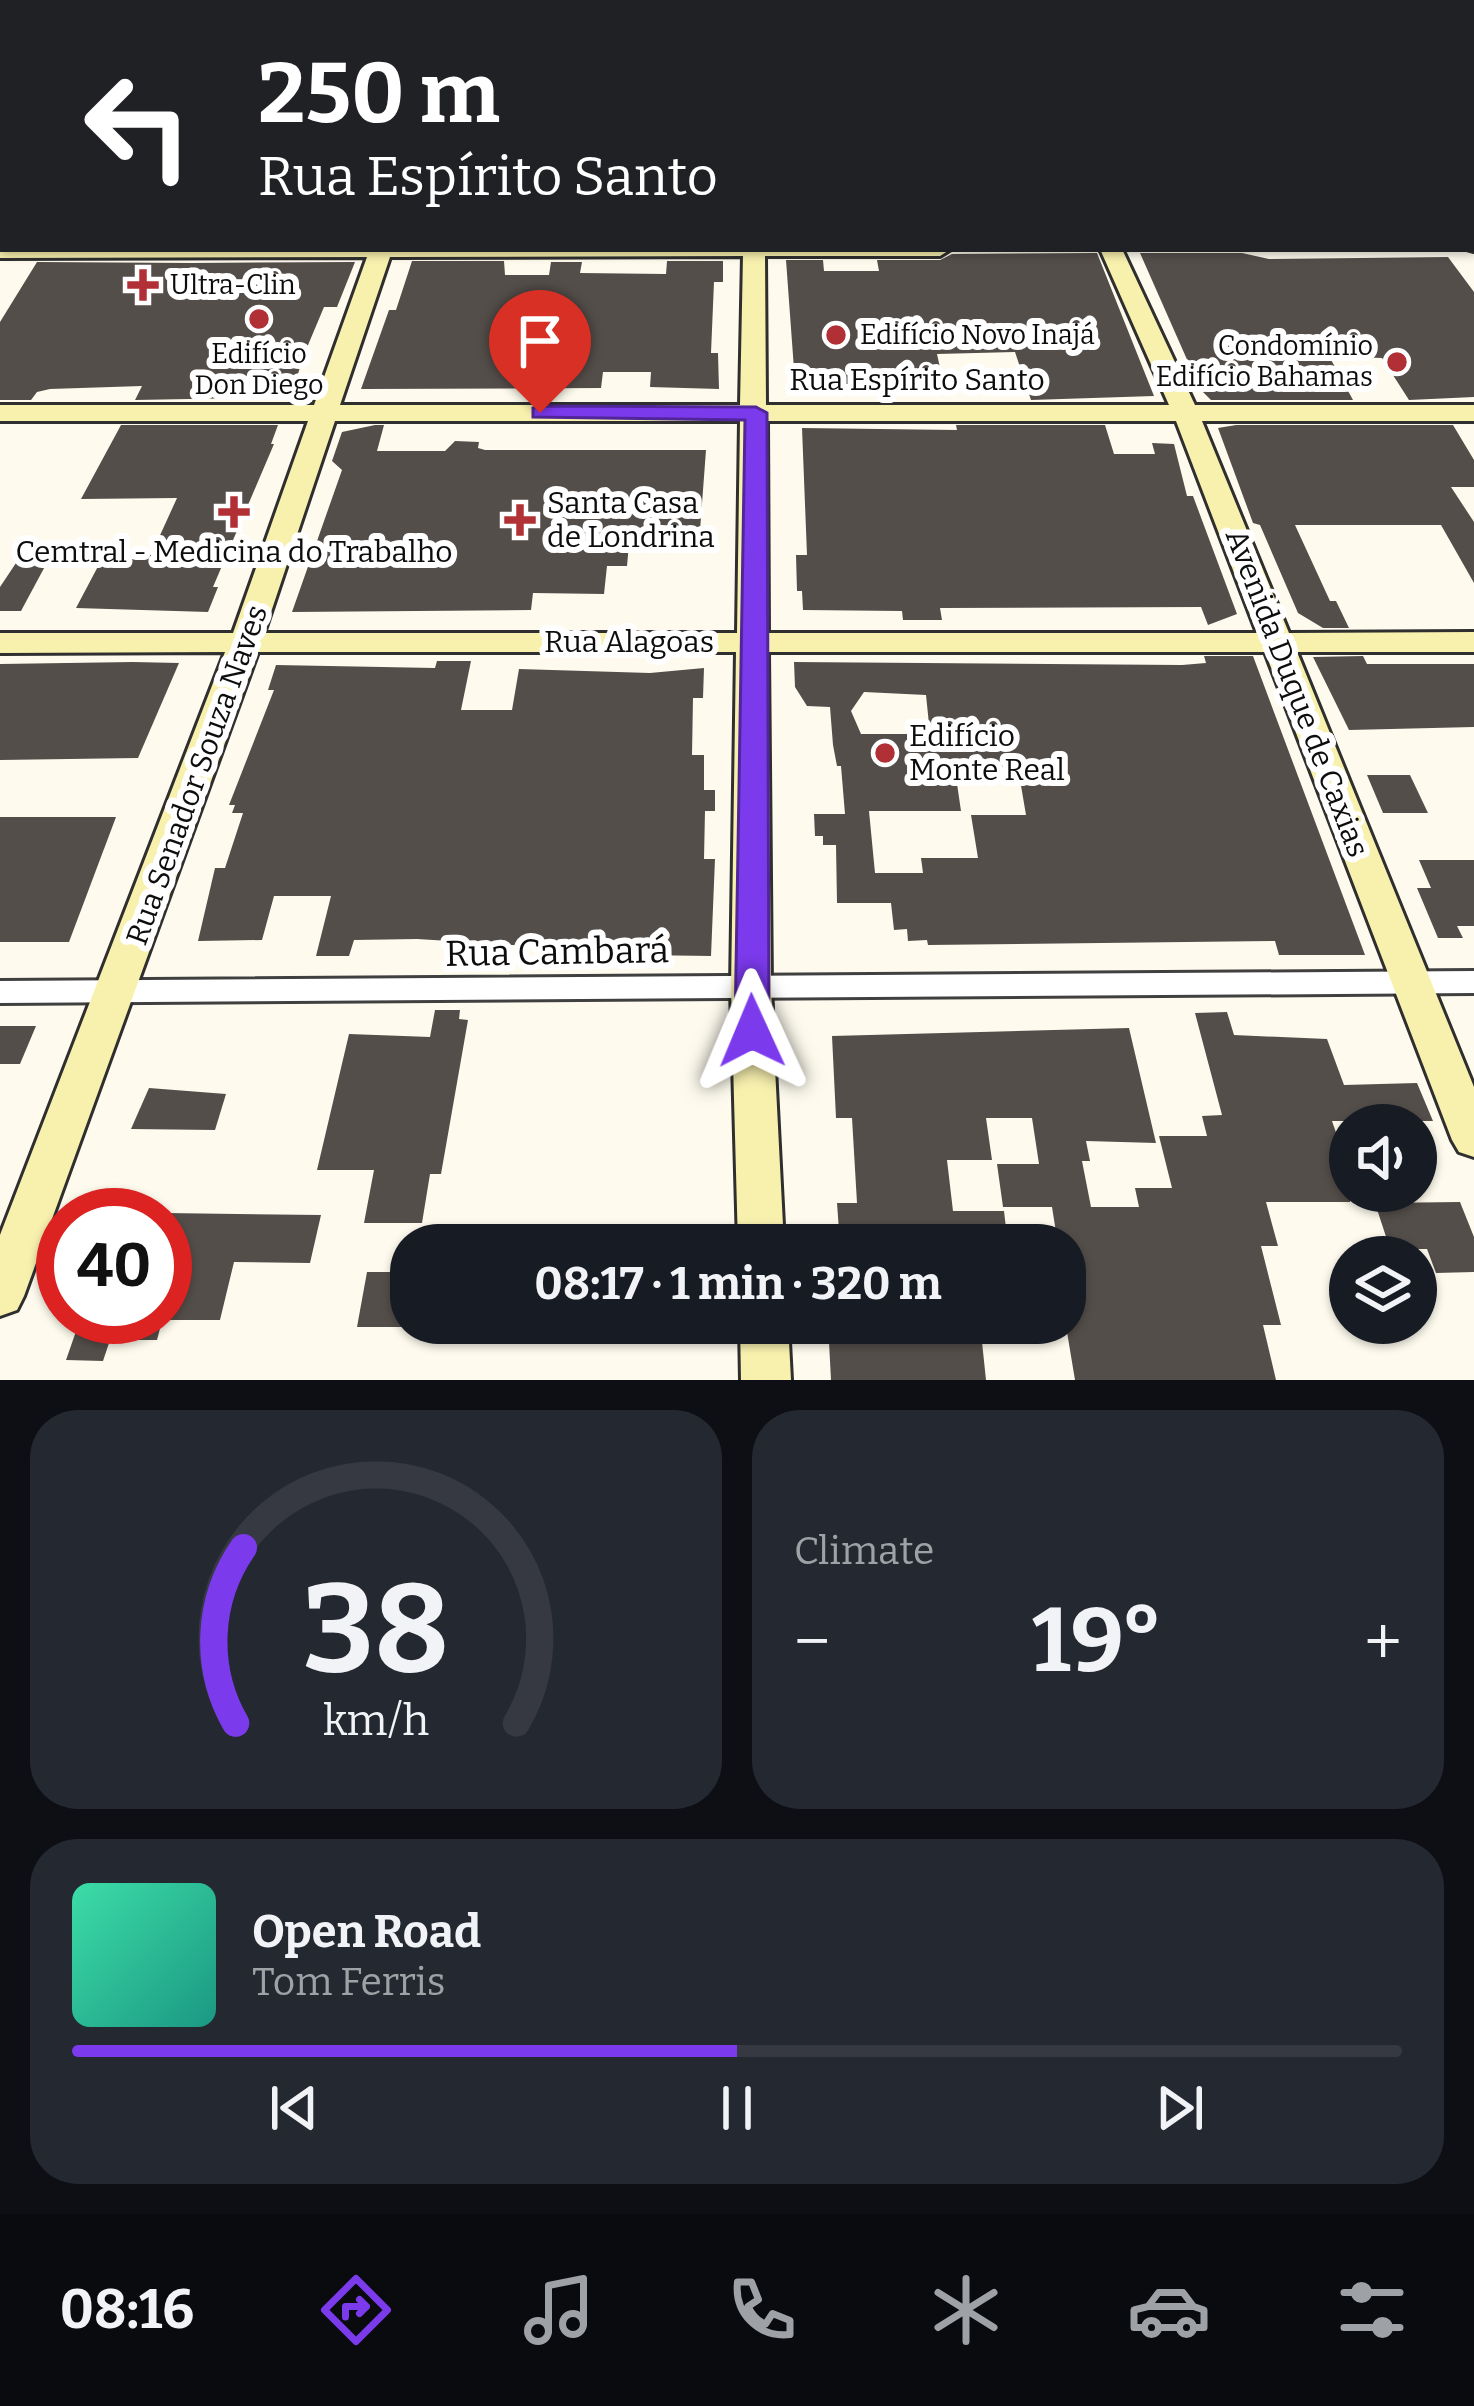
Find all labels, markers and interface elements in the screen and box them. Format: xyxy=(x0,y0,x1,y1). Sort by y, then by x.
text: 250 m xyxy=(258,43,500,144)
icon: left xyxy=(60,48,216,204)
text: Rua Espírito Santo xyxy=(258,145,718,209)
marker: Ultra-Clin xyxy=(127,269,159,301)
place label: Ultra-Clin xyxy=(170,269,296,301)
pin xyxy=(489,290,591,413)
marker: Edifício Don Diego xyxy=(246,306,272,332)
icon: arrive xyxy=(507,308,573,374)
place label: Edifício Novo Inajá xyxy=(860,319,1095,351)
marker: Edifício Novo Inajá xyxy=(823,322,849,348)
place label: Condomínio Edifício Bahamas xyxy=(1156,330,1373,393)
place label: Edifício Don Diego xyxy=(194,338,324,401)
marker: Condomínio Edifício Bahamas xyxy=(1384,349,1410,375)
street label: Rua Espírito Santo xyxy=(789,362,1045,398)
place label: Santa Casa de Londrina xyxy=(547,485,715,555)
marker: Cemtral - Medicina do Trabalho xyxy=(218,496,250,528)
marker: Santa Casa de Londrina xyxy=(504,504,536,536)
street label: Avenida Duque de Caxias xyxy=(1218,524,1376,862)
place label: Cemtral - Medicina do Trabalho xyxy=(15,534,453,570)
street label: Rua Senador Souza Naves xyxy=(119,600,275,950)
street label: Rua Alagoas xyxy=(544,624,714,660)
place label: Edifício Monte Real xyxy=(909,718,1065,788)
marker: Edifício Monte Real xyxy=(872,740,898,766)
street label: Rua Cambará xyxy=(445,928,670,976)
position arrow xyxy=(689,968,815,1094)
map controls xyxy=(1329,1104,1437,1344)
button: sound xyxy=(1329,1104,1437,1212)
speed limit sign: 40 xyxy=(36,1188,192,1344)
button: layers xyxy=(1329,1236,1437,1344)
text: 08:17 · 1 min · 320 m xyxy=(534,1257,942,1311)
text: Climate xyxy=(794,1528,934,1574)
text: 38 xyxy=(302,1555,450,1705)
text: 19° xyxy=(1032,1587,1163,1695)
text: − xyxy=(794,1602,830,1681)
text: + xyxy=(1364,1602,1402,1681)
text: km/h xyxy=(323,1694,429,1745)
text: Open Road xyxy=(252,1905,481,1959)
text: Tom Ferris xyxy=(252,1959,445,2005)
icon: previous xyxy=(261,2075,327,2141)
icon: pause xyxy=(704,2075,770,2141)
icon: next xyxy=(1147,2075,1213,2141)
icon: directions xyxy=(314,2268,398,2352)
icon: music xyxy=(517,2268,601,2352)
icon: phone xyxy=(720,2268,804,2352)
icon: climate xyxy=(924,2268,1008,2352)
icon: car xyxy=(1127,2268,1211,2352)
icon: filters xyxy=(1330,2268,1414,2352)
text: 08:16 xyxy=(60,2278,194,2342)

